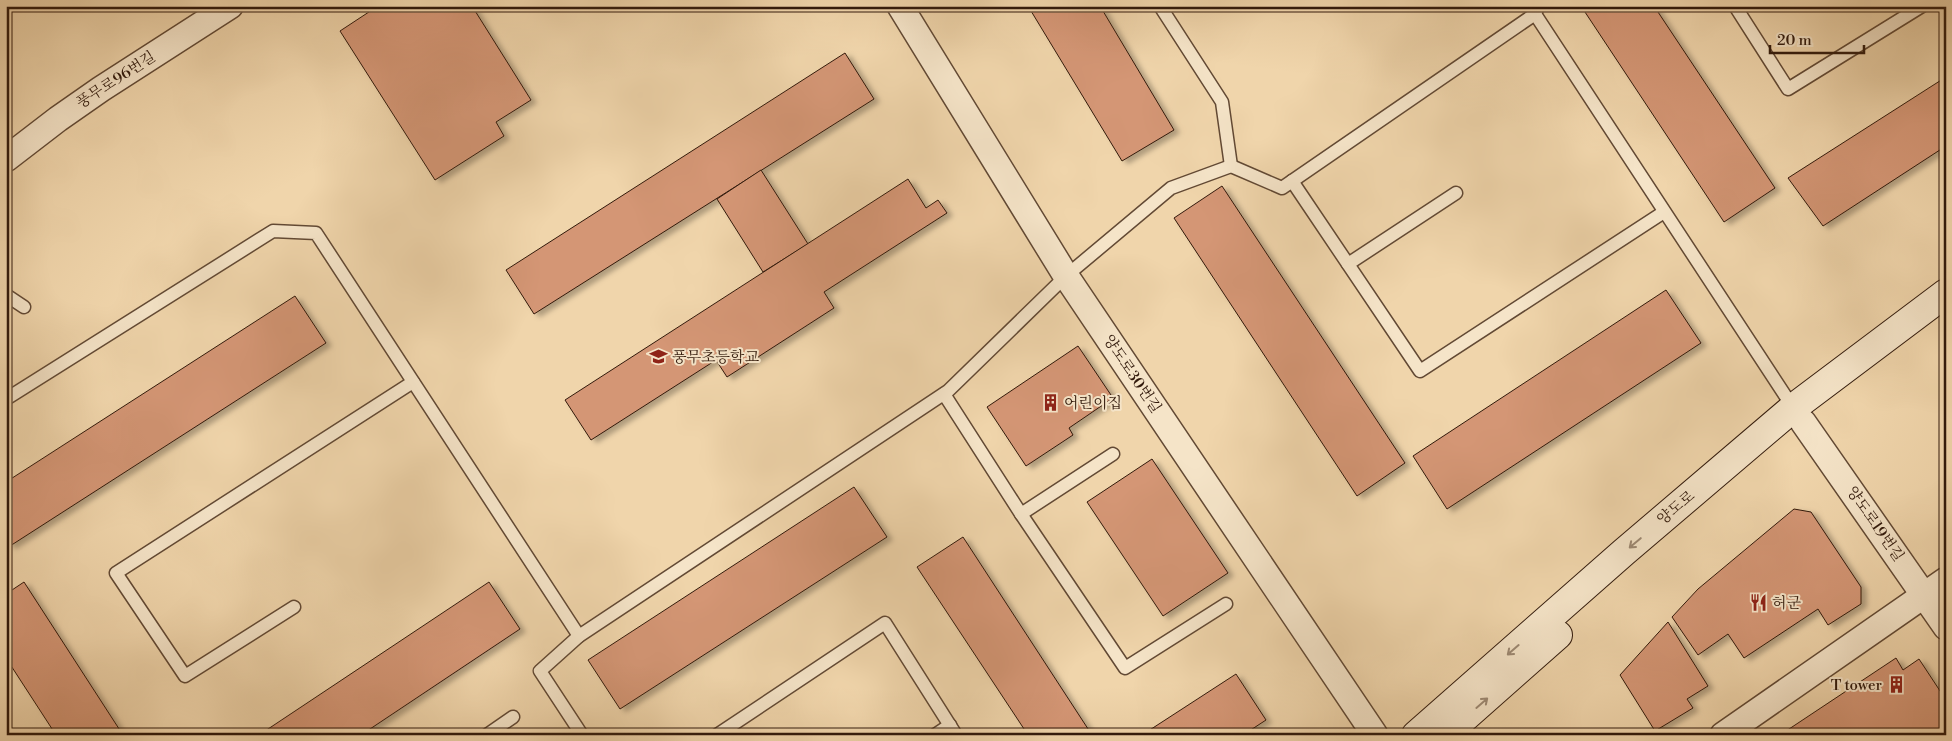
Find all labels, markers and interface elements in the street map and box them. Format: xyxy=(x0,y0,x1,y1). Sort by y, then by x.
scale bar xyxy=(1770,22,1863,54)
text: 20 m xyxy=(1777,31,1812,50)
street label: 풍무로96번길 xyxy=(73,47,159,113)
street label: 양도로30번길 xyxy=(1099,331,1165,417)
school or university icon: 풍무초등학교 xyxy=(648,347,668,367)
place label: 풍무초등학교 xyxy=(672,348,759,367)
building icon: 어린이집 xyxy=(1040,393,1060,413)
place label: 어린이집 xyxy=(1064,394,1122,413)
street label: 양도로19번길 xyxy=(1842,483,1908,565)
street label: 양도로 xyxy=(1653,486,1699,529)
one-way arrow xyxy=(1629,537,1642,548)
restaurant icon: 허군 xyxy=(1748,593,1768,613)
place label: 허군 xyxy=(1772,594,1801,613)
one-way arrow xyxy=(1506,644,1519,655)
building icon: T tower xyxy=(1886,675,1906,695)
place label: T tower xyxy=(1831,676,1883,695)
one-way arrow xyxy=(1475,697,1488,709)

